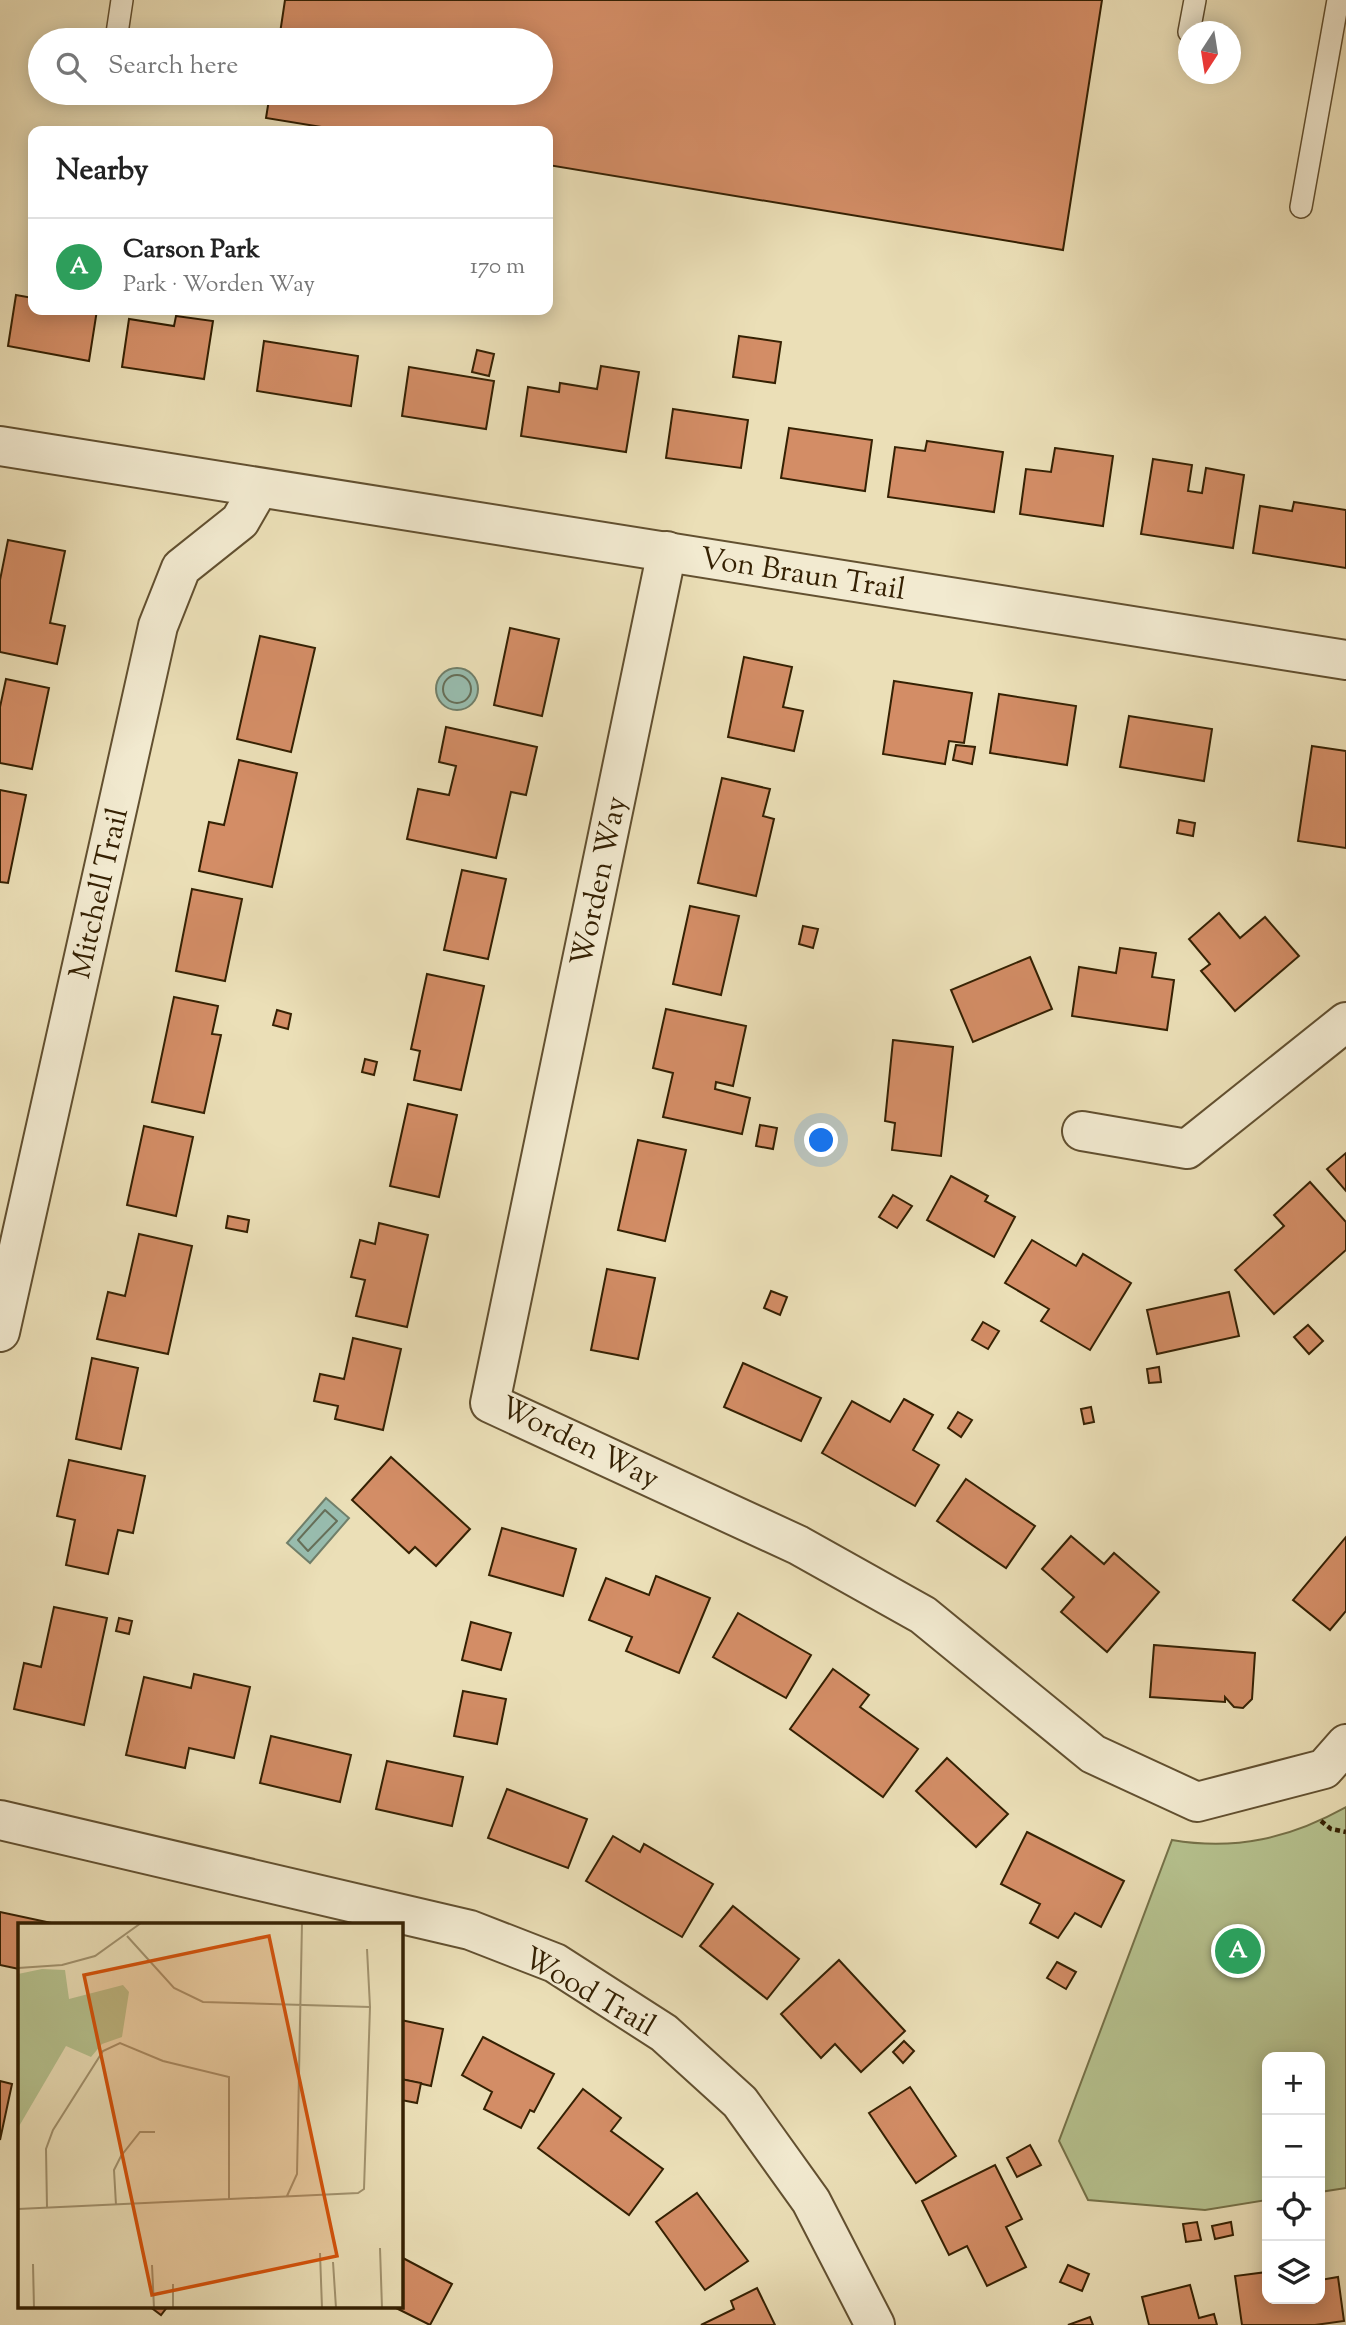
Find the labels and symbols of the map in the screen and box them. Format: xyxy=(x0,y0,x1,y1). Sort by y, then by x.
north arrow xyxy=(1178,21,1241,84)
street label: Von Braun Trail xyxy=(697,538,908,613)
street label: Worden Way xyxy=(561,793,639,970)
street label: Mitchell Trail xyxy=(60,804,141,983)
your location xyxy=(804,1123,838,1157)
street label: Worden Way xyxy=(492,1387,666,1501)
inset map xyxy=(18,1923,402,2308)
pin: A xyxy=(1215,1925,1261,1977)
street label: Wood Trail xyxy=(514,1938,663,2049)

